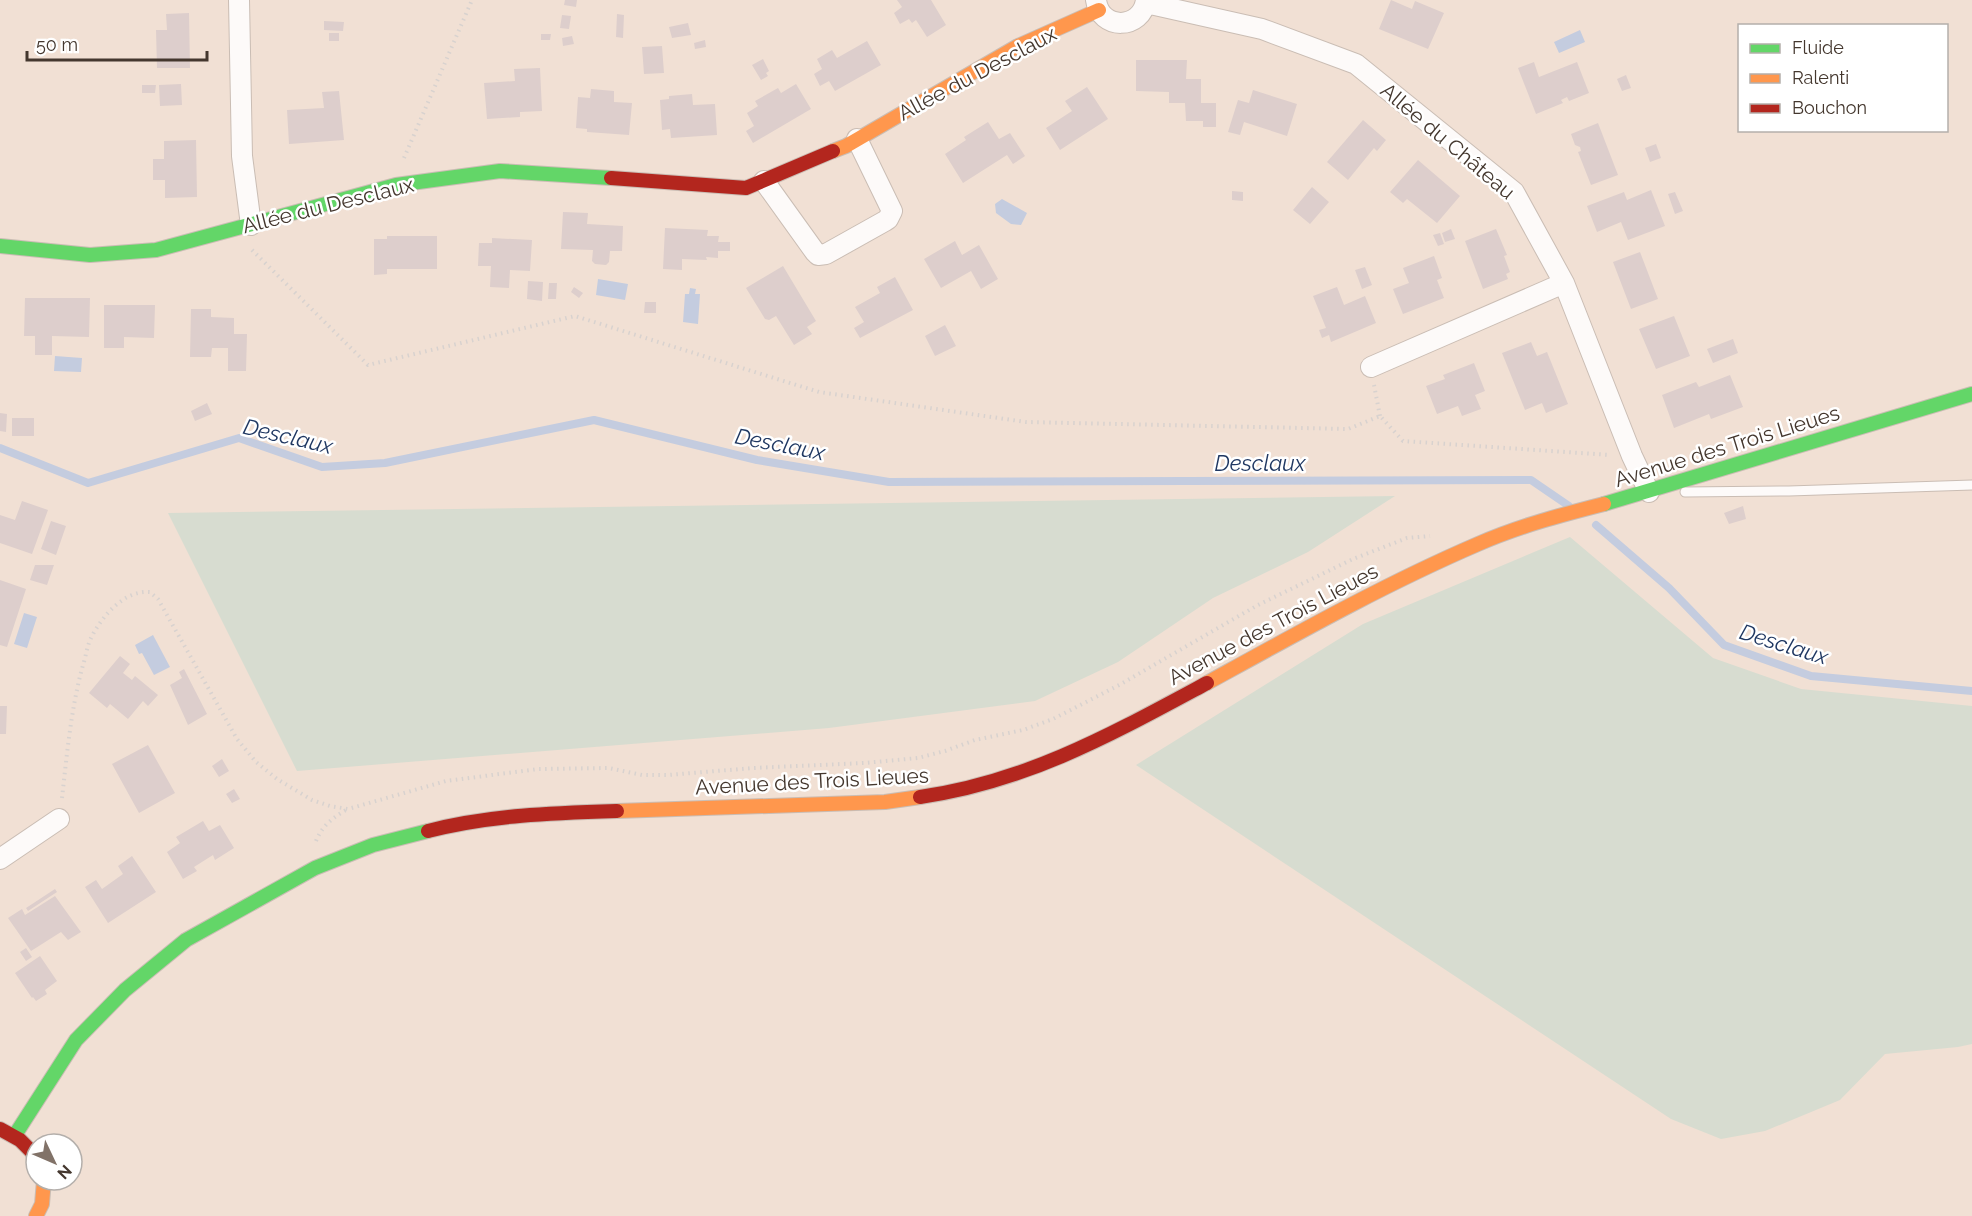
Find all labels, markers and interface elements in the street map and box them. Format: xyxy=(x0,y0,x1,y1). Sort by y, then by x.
street label: Allée du Desclaux xyxy=(894,21,1061,125)
scale bar xyxy=(27,24,207,62)
legend xyxy=(1738,24,1948,132)
text: 50 m xyxy=(36,34,78,55)
text: Fluide xyxy=(1792,37,1844,58)
text: Ralenti xyxy=(1792,67,1849,88)
street label: Allée du Château xyxy=(1376,78,1520,204)
text: Bouchon xyxy=(1792,97,1867,118)
street label: Allée du Desclaux xyxy=(240,172,417,238)
street label: Avenue des Trois Lieues xyxy=(1611,400,1843,492)
water label: Desclaux xyxy=(241,413,337,459)
water label: Desclaux xyxy=(733,423,828,466)
water label: Desclaux xyxy=(1215,450,1307,476)
street label: Avenue des Trois Lieues xyxy=(1164,558,1382,690)
water label: Desclaux xyxy=(1737,618,1833,670)
street label: Avenue des Trois Lieues xyxy=(695,762,929,800)
north arrow xyxy=(24,1132,84,1192)
text: N xyxy=(53,1161,76,1183)

